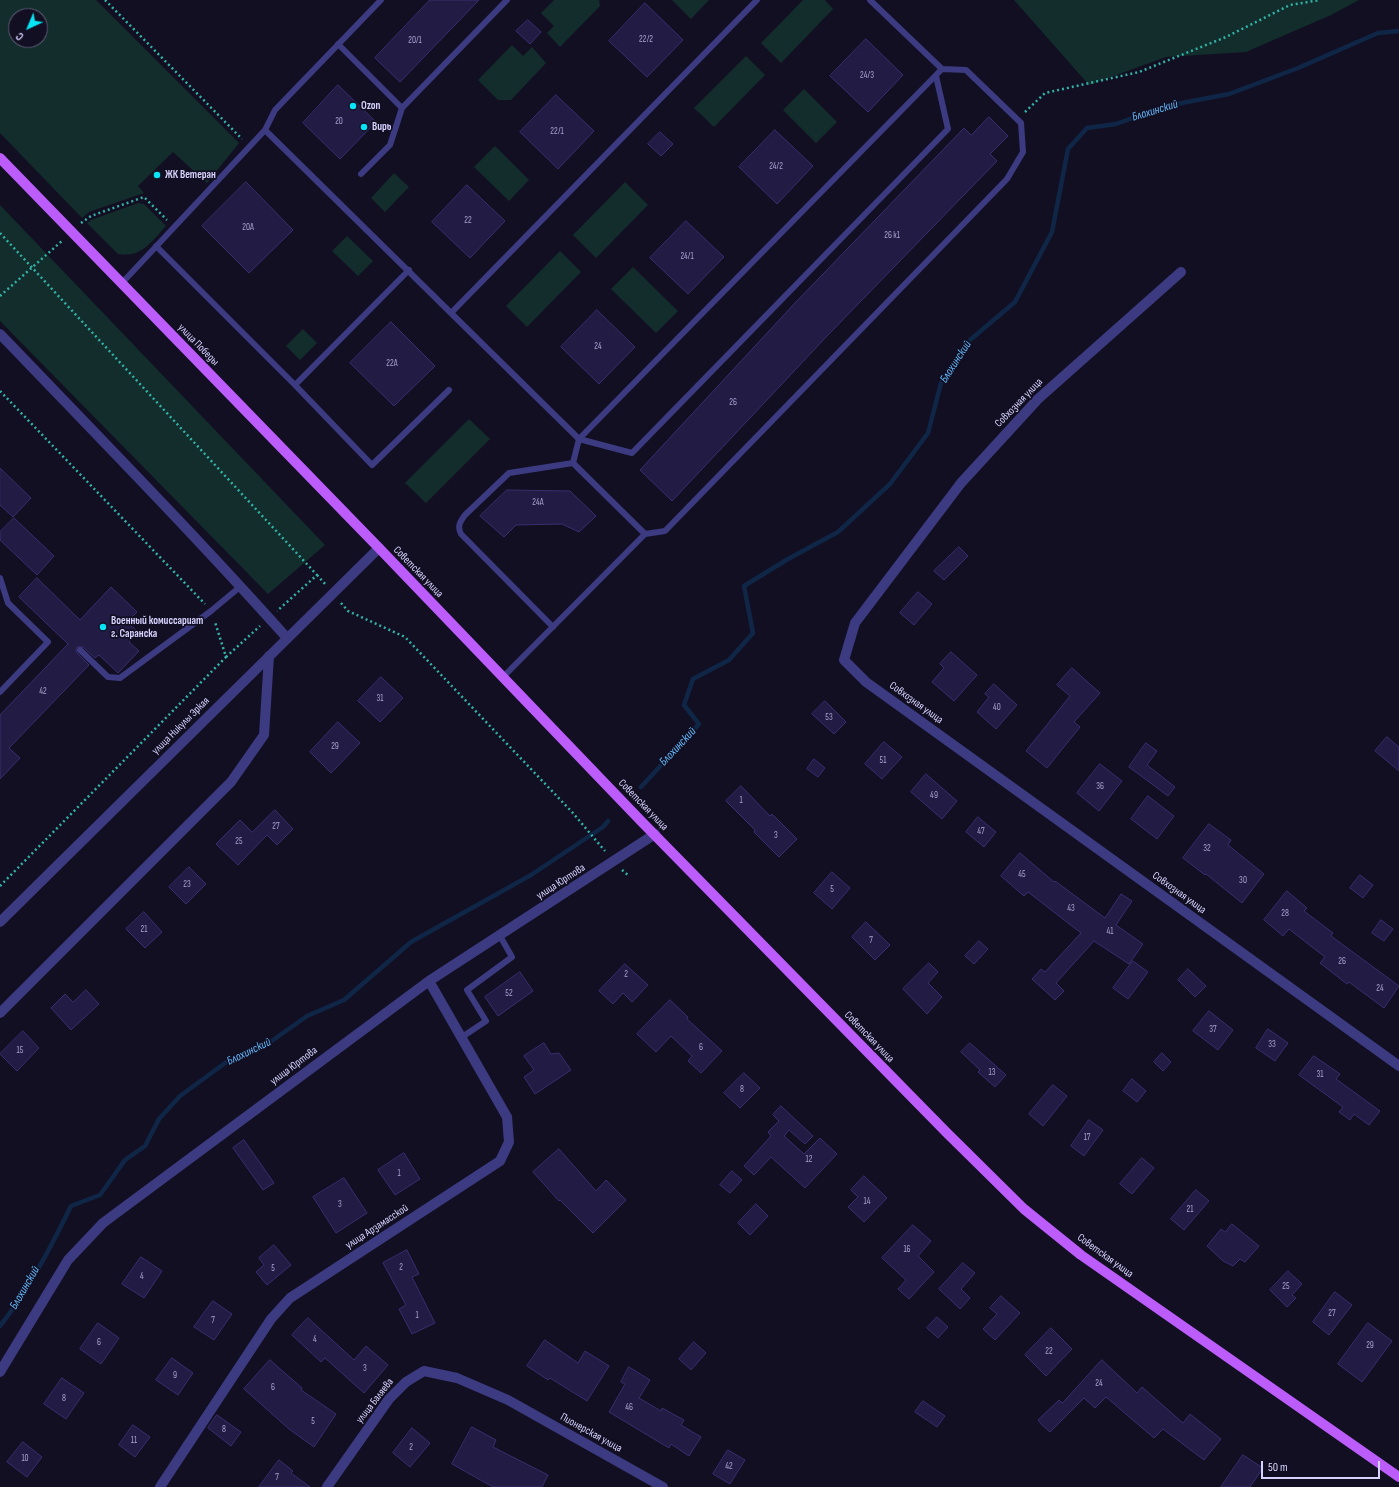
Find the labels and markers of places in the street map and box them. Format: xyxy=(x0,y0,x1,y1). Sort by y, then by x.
place label: Ozon xyxy=(361,99,380,113)
marker: Ozon xyxy=(348,101,358,111)
place label: Вирь xyxy=(372,120,391,134)
marker: Вирь xyxy=(359,122,369,132)
place label: ЖК Ветеран xyxy=(165,168,216,182)
marker: ЖК Ветеран xyxy=(152,170,162,180)
place label: Военный комиссариат г. Саранска xyxy=(111,614,203,640)
marker: Военный комиссариат г. Саранска xyxy=(98,622,108,632)

